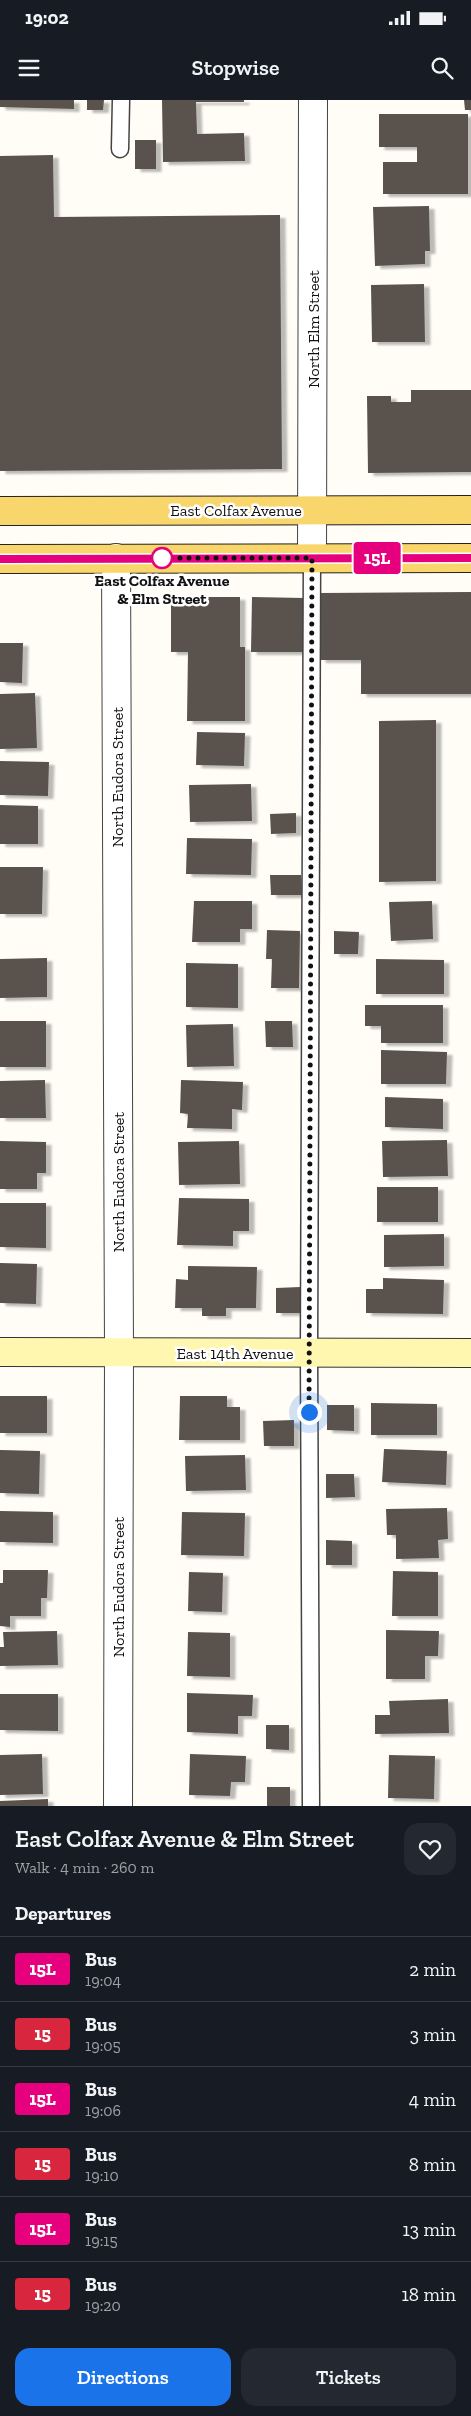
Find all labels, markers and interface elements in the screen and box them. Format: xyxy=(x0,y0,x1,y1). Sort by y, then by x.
text: 19:02 xyxy=(25,6,69,29)
icon: menu xyxy=(15,54,43,82)
text: Stopwise xyxy=(192,54,279,81)
icon: search xyxy=(428,54,456,82)
street label: North Elm Street xyxy=(304,270,323,388)
street label: East Colfax Avenue xyxy=(170,501,302,520)
line badge: 15L xyxy=(348,542,406,574)
marker: East Colfax Avenue & Elm Street xyxy=(151,547,173,569)
text: 15L xyxy=(364,547,390,569)
place label: East Colfax Avenue & Elm Street xyxy=(95,571,230,608)
street label: North Eudora Street xyxy=(108,707,127,847)
street label: North Eudora Street xyxy=(109,1112,128,1252)
street label: East 14th Avenue xyxy=(176,1344,294,1363)
your location xyxy=(297,1400,322,1425)
street label: North Eudora Street xyxy=(109,1517,128,1657)
button: heart xyxy=(404,1823,456,1875)
text: East Colfax Avenue & Elm Street xyxy=(15,1824,354,1853)
text: Walk · 4 min · 260 m xyxy=(15,1858,154,1877)
text: Departures xyxy=(15,1902,111,1925)
text: Bus xyxy=(85,1948,117,1971)
text: 15L xyxy=(29,1958,56,1980)
text: 2 min xyxy=(409,1958,456,1981)
text: 19:04 xyxy=(85,1971,121,1990)
text: Bus xyxy=(85,2013,117,2036)
text: 15 xyxy=(34,2023,51,2045)
text: 3 min xyxy=(410,2023,456,2046)
text: 19:05 xyxy=(85,2036,121,2055)
text: Bus xyxy=(85,2078,117,2101)
text: 15L xyxy=(29,2088,56,2110)
text: 4 min xyxy=(409,2088,456,2111)
text: 19:06 xyxy=(85,2101,121,2120)
text: Bus xyxy=(85,2143,117,2166)
text: 15 xyxy=(34,2153,51,2175)
text: 8 min xyxy=(409,2153,456,2176)
text: 19:10 xyxy=(85,2166,119,2185)
text: Bus xyxy=(85,2208,117,2231)
text: 15L xyxy=(29,2218,56,2240)
text: 13 min xyxy=(402,2218,456,2241)
text: 19:15 xyxy=(85,2231,118,2250)
text: Bus xyxy=(85,2273,117,2296)
text: 15 xyxy=(34,2283,51,2305)
text: 18 min xyxy=(402,2283,456,2306)
text: 19:20 xyxy=(85,2296,121,2315)
button: Directions xyxy=(15,2348,231,2406)
button: Tickets xyxy=(241,2348,456,2406)

